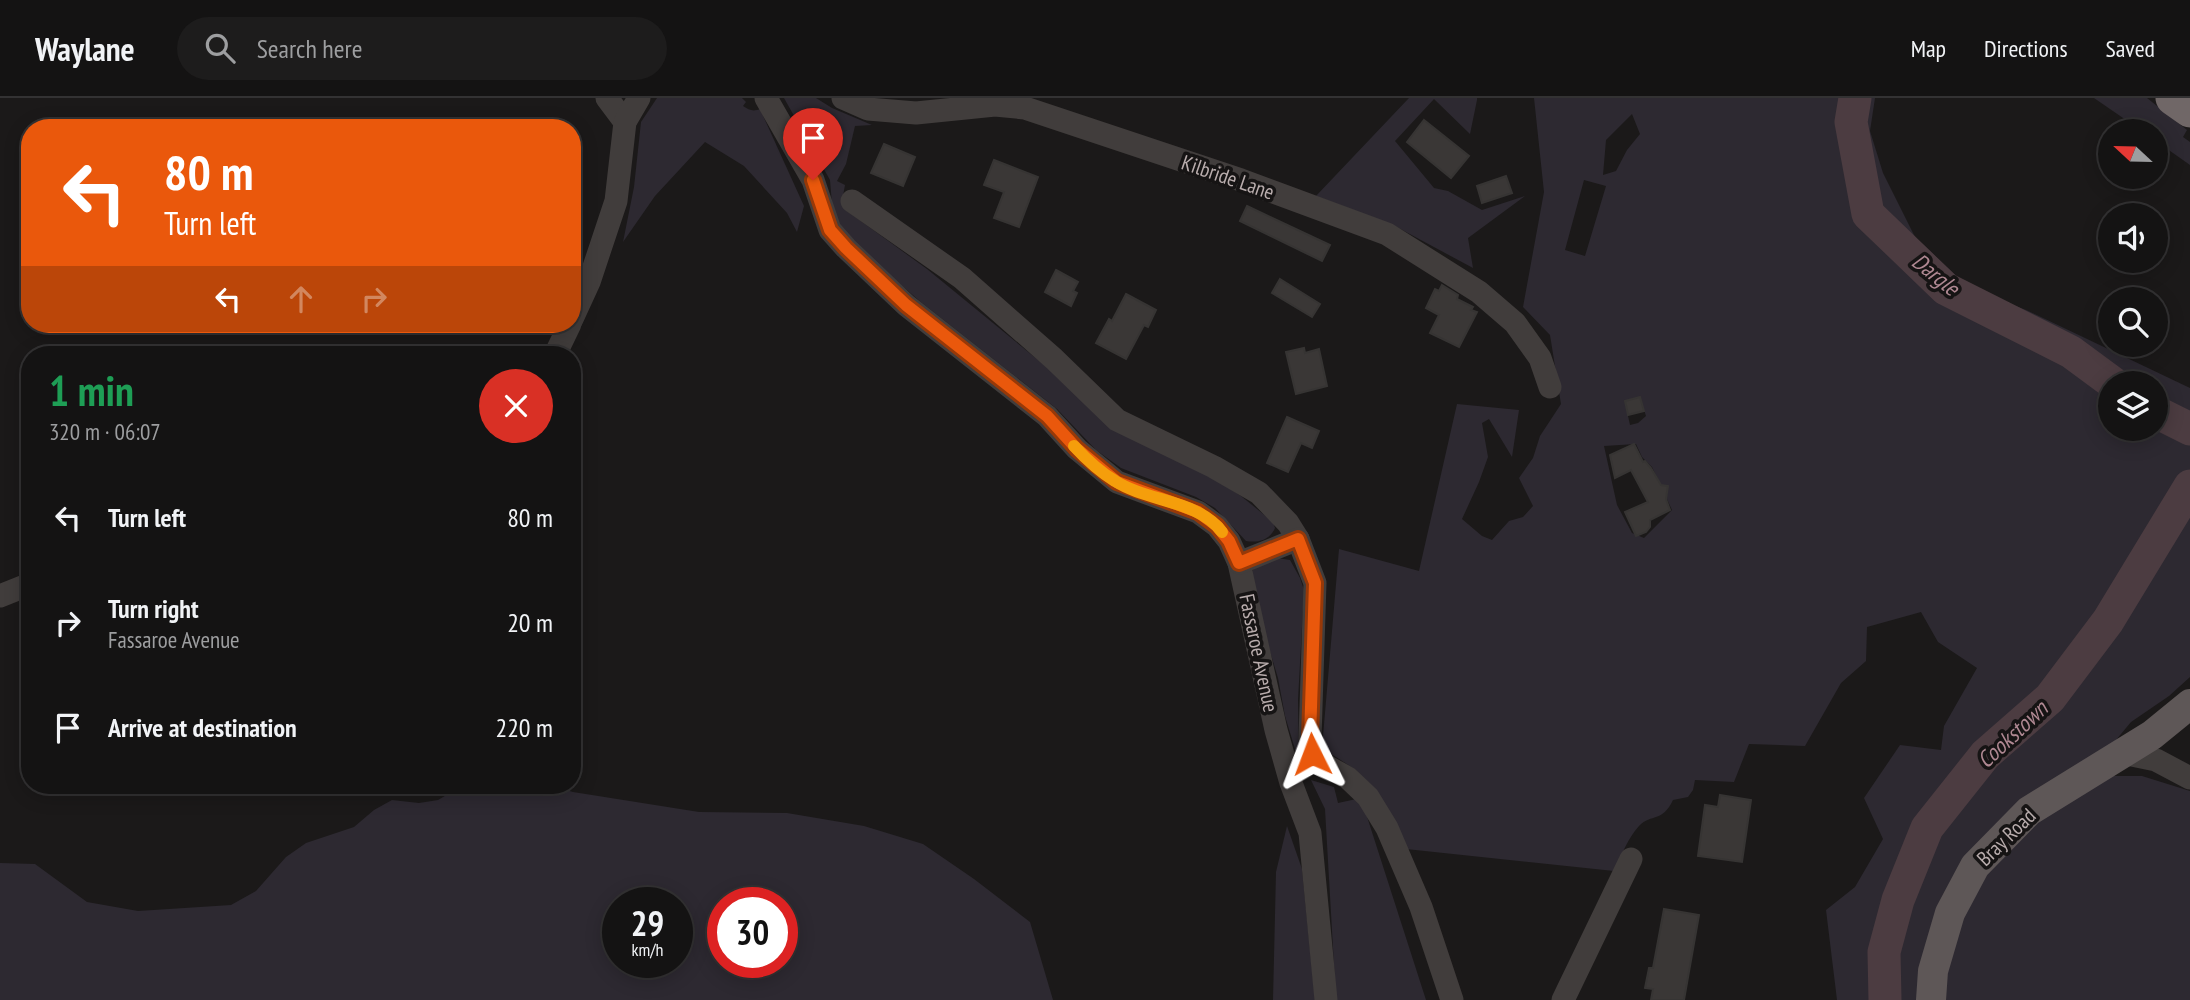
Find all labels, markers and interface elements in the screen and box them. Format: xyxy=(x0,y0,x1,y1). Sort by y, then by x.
search box xyxy=(177,17,667,80)
text: Waylane xyxy=(35,27,135,70)
icon: search xyxy=(201,29,239,67)
text: Search here xyxy=(257,32,362,65)
text: Map xyxy=(1911,33,1946,64)
text: Directions xyxy=(1984,33,2068,64)
text: Saved xyxy=(2106,33,2155,64)
pin xyxy=(783,108,843,180)
icon: arrive xyxy=(794,119,832,157)
north arrow xyxy=(2098,119,2168,189)
map controls xyxy=(2098,119,2168,441)
text: 80 m xyxy=(164,140,253,204)
icon: left xyxy=(49,147,140,238)
street label: Kilbride Lane xyxy=(1178,149,1278,205)
text: Turn left xyxy=(164,202,256,244)
button: sound xyxy=(2098,203,2168,273)
water label: Dargle xyxy=(1907,246,1967,303)
icon: left xyxy=(209,280,247,318)
icon: ahead xyxy=(282,280,320,318)
icon: right xyxy=(355,280,393,318)
button: search xyxy=(2098,287,2168,357)
text: 1 min xyxy=(49,363,134,418)
button: close xyxy=(479,369,553,443)
button: layers xyxy=(2098,371,2168,441)
text: 320 m · 06:07 xyxy=(49,417,161,446)
icon: left xyxy=(49,499,87,537)
text: Turn left xyxy=(108,501,186,534)
text: 80 m xyxy=(507,501,553,534)
street label: Fassaroe Avenue xyxy=(1233,591,1285,715)
text: Turn right xyxy=(108,592,199,625)
icon: right xyxy=(49,604,87,642)
text: 20 m xyxy=(507,606,553,639)
text: Fassaroe Avenue xyxy=(108,625,240,654)
water label: Cookstown xyxy=(1971,693,2055,774)
icon: arrive xyxy=(49,709,87,747)
text: Arrive at destination xyxy=(108,711,297,744)
text: 220 m xyxy=(495,711,553,744)
position arrow xyxy=(1275,717,1349,791)
street label: Bray Road xyxy=(1971,802,2041,872)
speed limit sign: 30 xyxy=(707,887,798,978)
text: 29 xyxy=(631,900,664,946)
text: km/h xyxy=(632,938,663,961)

